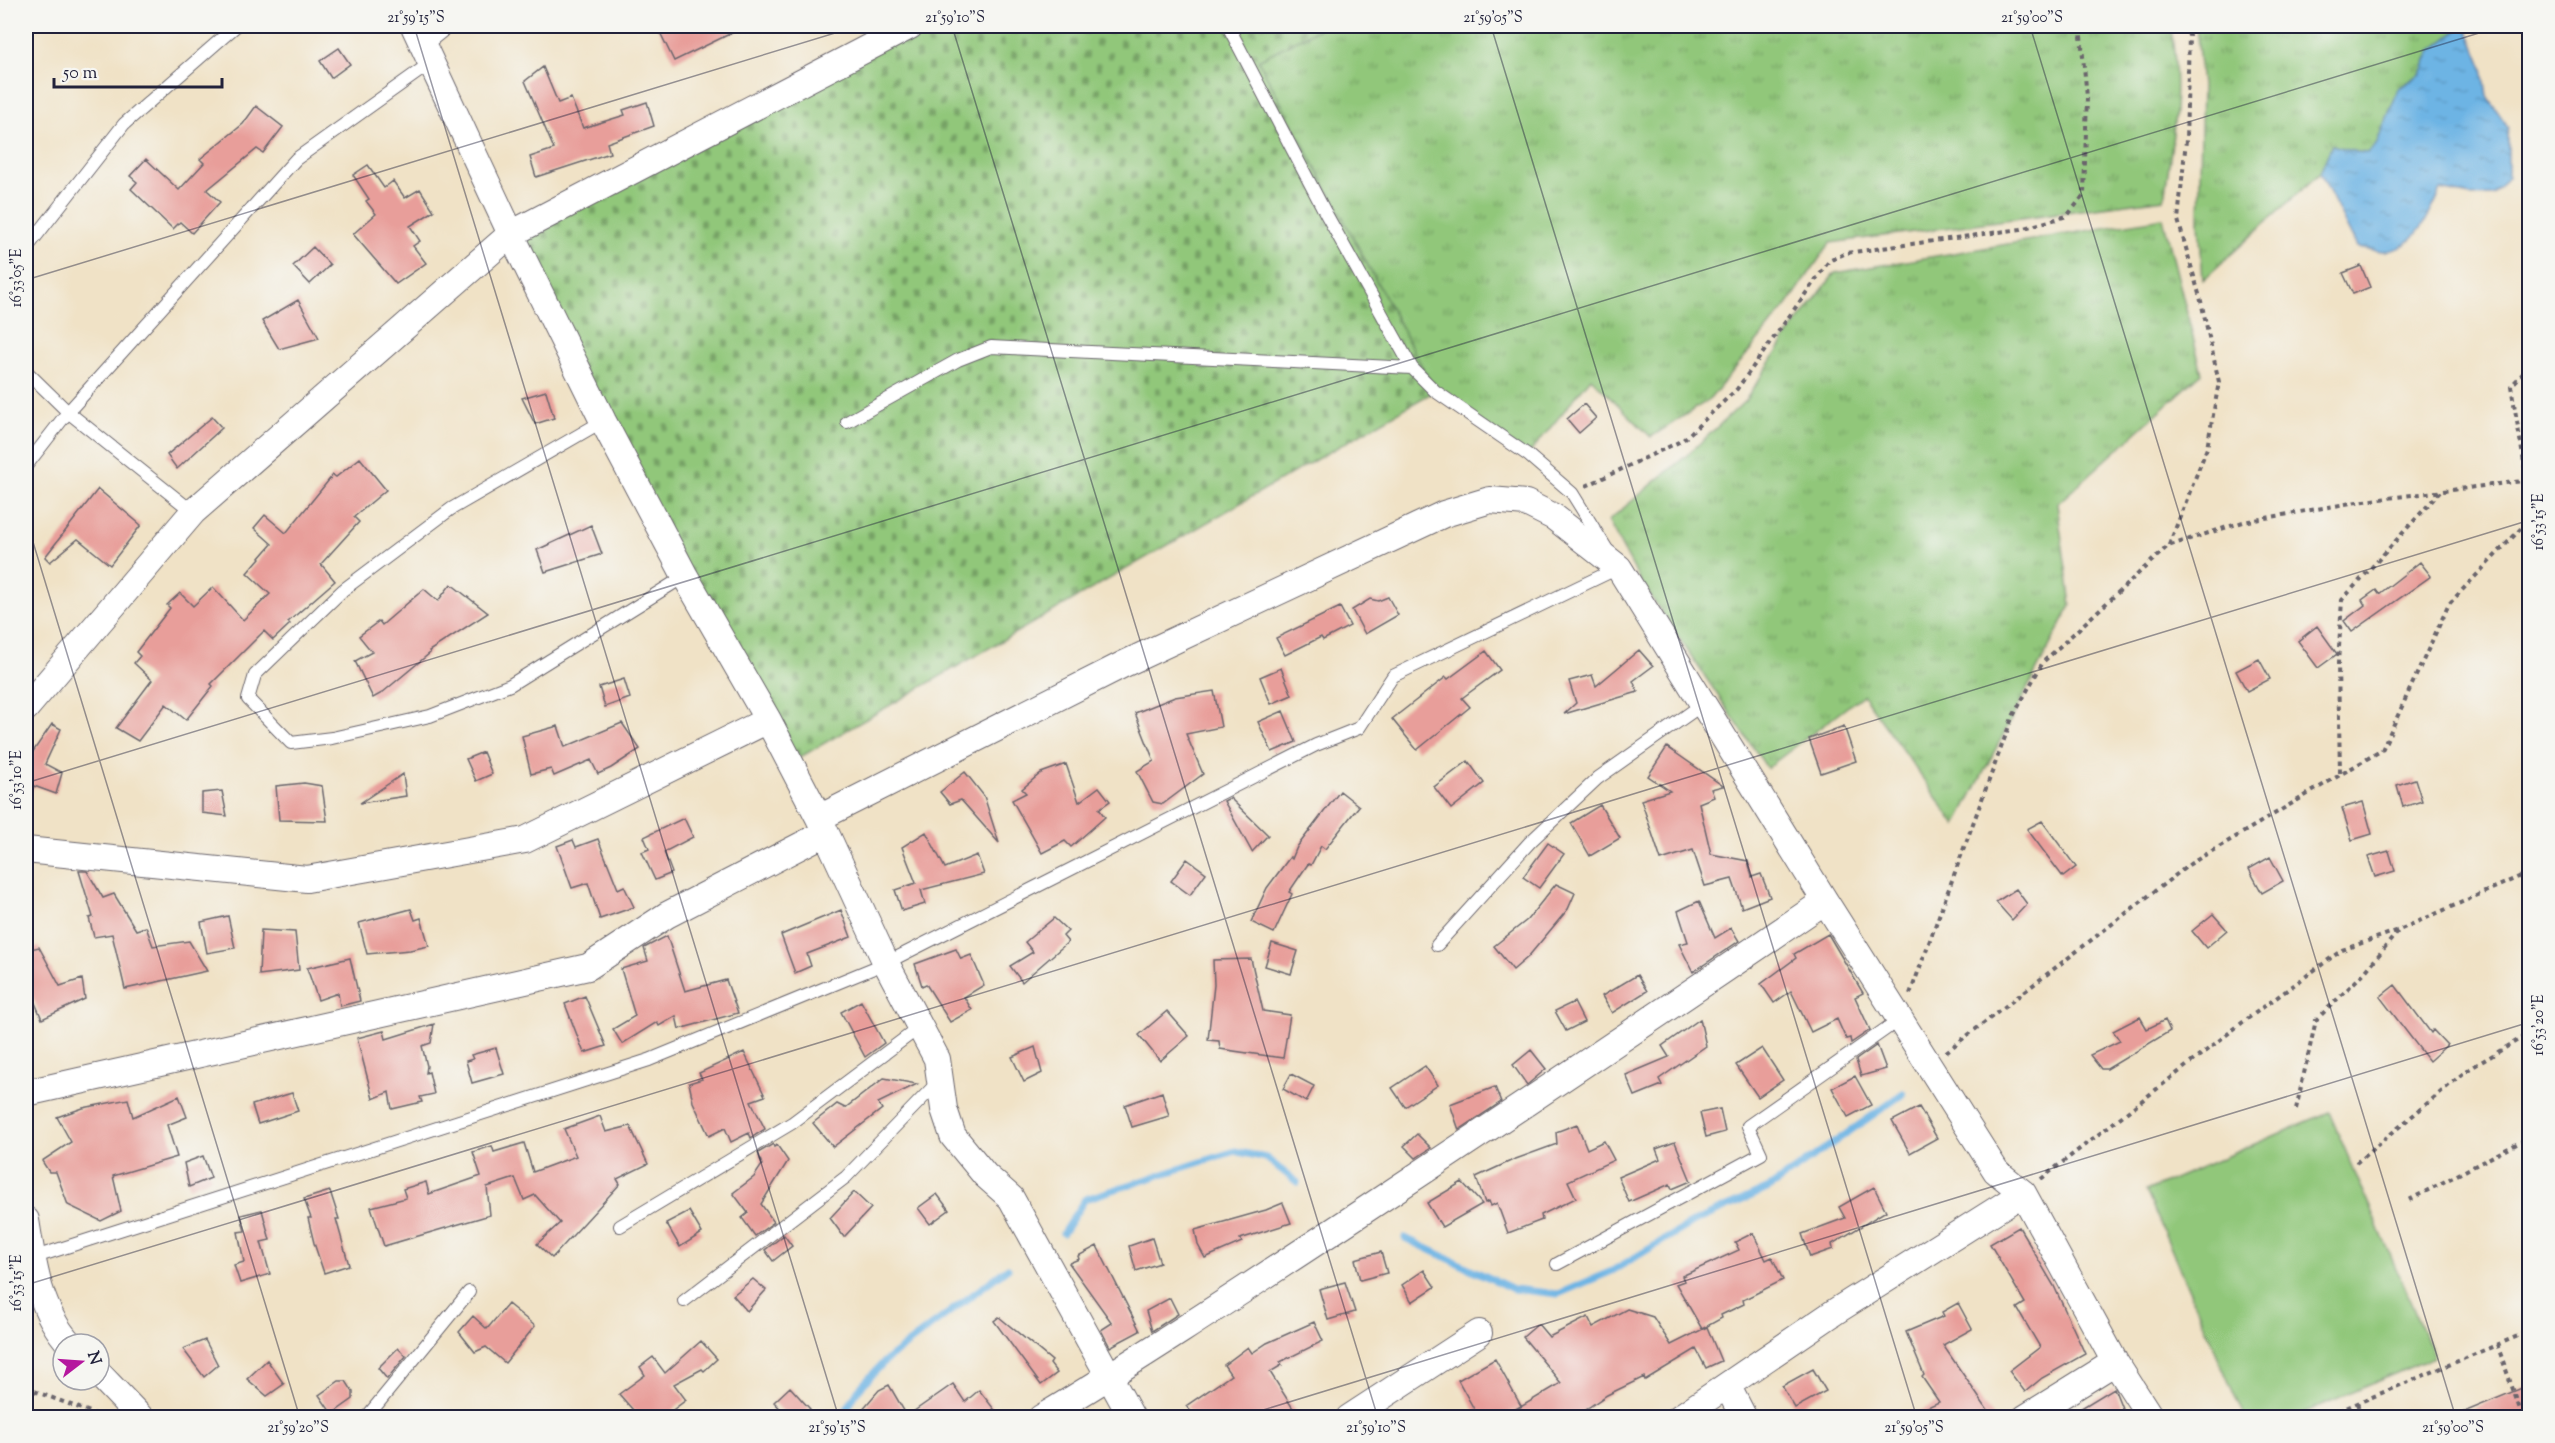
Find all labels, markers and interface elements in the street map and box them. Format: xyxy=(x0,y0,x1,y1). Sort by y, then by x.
text: 21°59'15"S xyxy=(387,8,445,29)
text: 21°59'10"S xyxy=(925,8,985,29)
text: 21°59'05"S xyxy=(1463,8,1523,29)
text: 21°59'00"S xyxy=(2001,8,2063,29)
scale bar xyxy=(54,51,222,89)
text: 50 m xyxy=(62,61,98,87)
text: 16°53'05"E xyxy=(7,248,28,308)
text: 16°53'15"E xyxy=(2529,493,2550,551)
text: 16°53'10"E xyxy=(7,750,28,810)
text: 16°53'20"E xyxy=(2529,994,2550,1056)
text: 16°53'15"E xyxy=(7,1254,28,1312)
north arrow xyxy=(51,1332,111,1392)
text: N xyxy=(80,1349,106,1368)
text: 21°59'20"S xyxy=(267,1418,329,1439)
text: 21°59'15"S xyxy=(808,1418,866,1439)
text: 21°59'10"S xyxy=(1346,1418,1406,1439)
text: 21°59'05"S xyxy=(1884,1418,1944,1439)
text: 21°59'00"S xyxy=(2422,1418,2484,1439)

